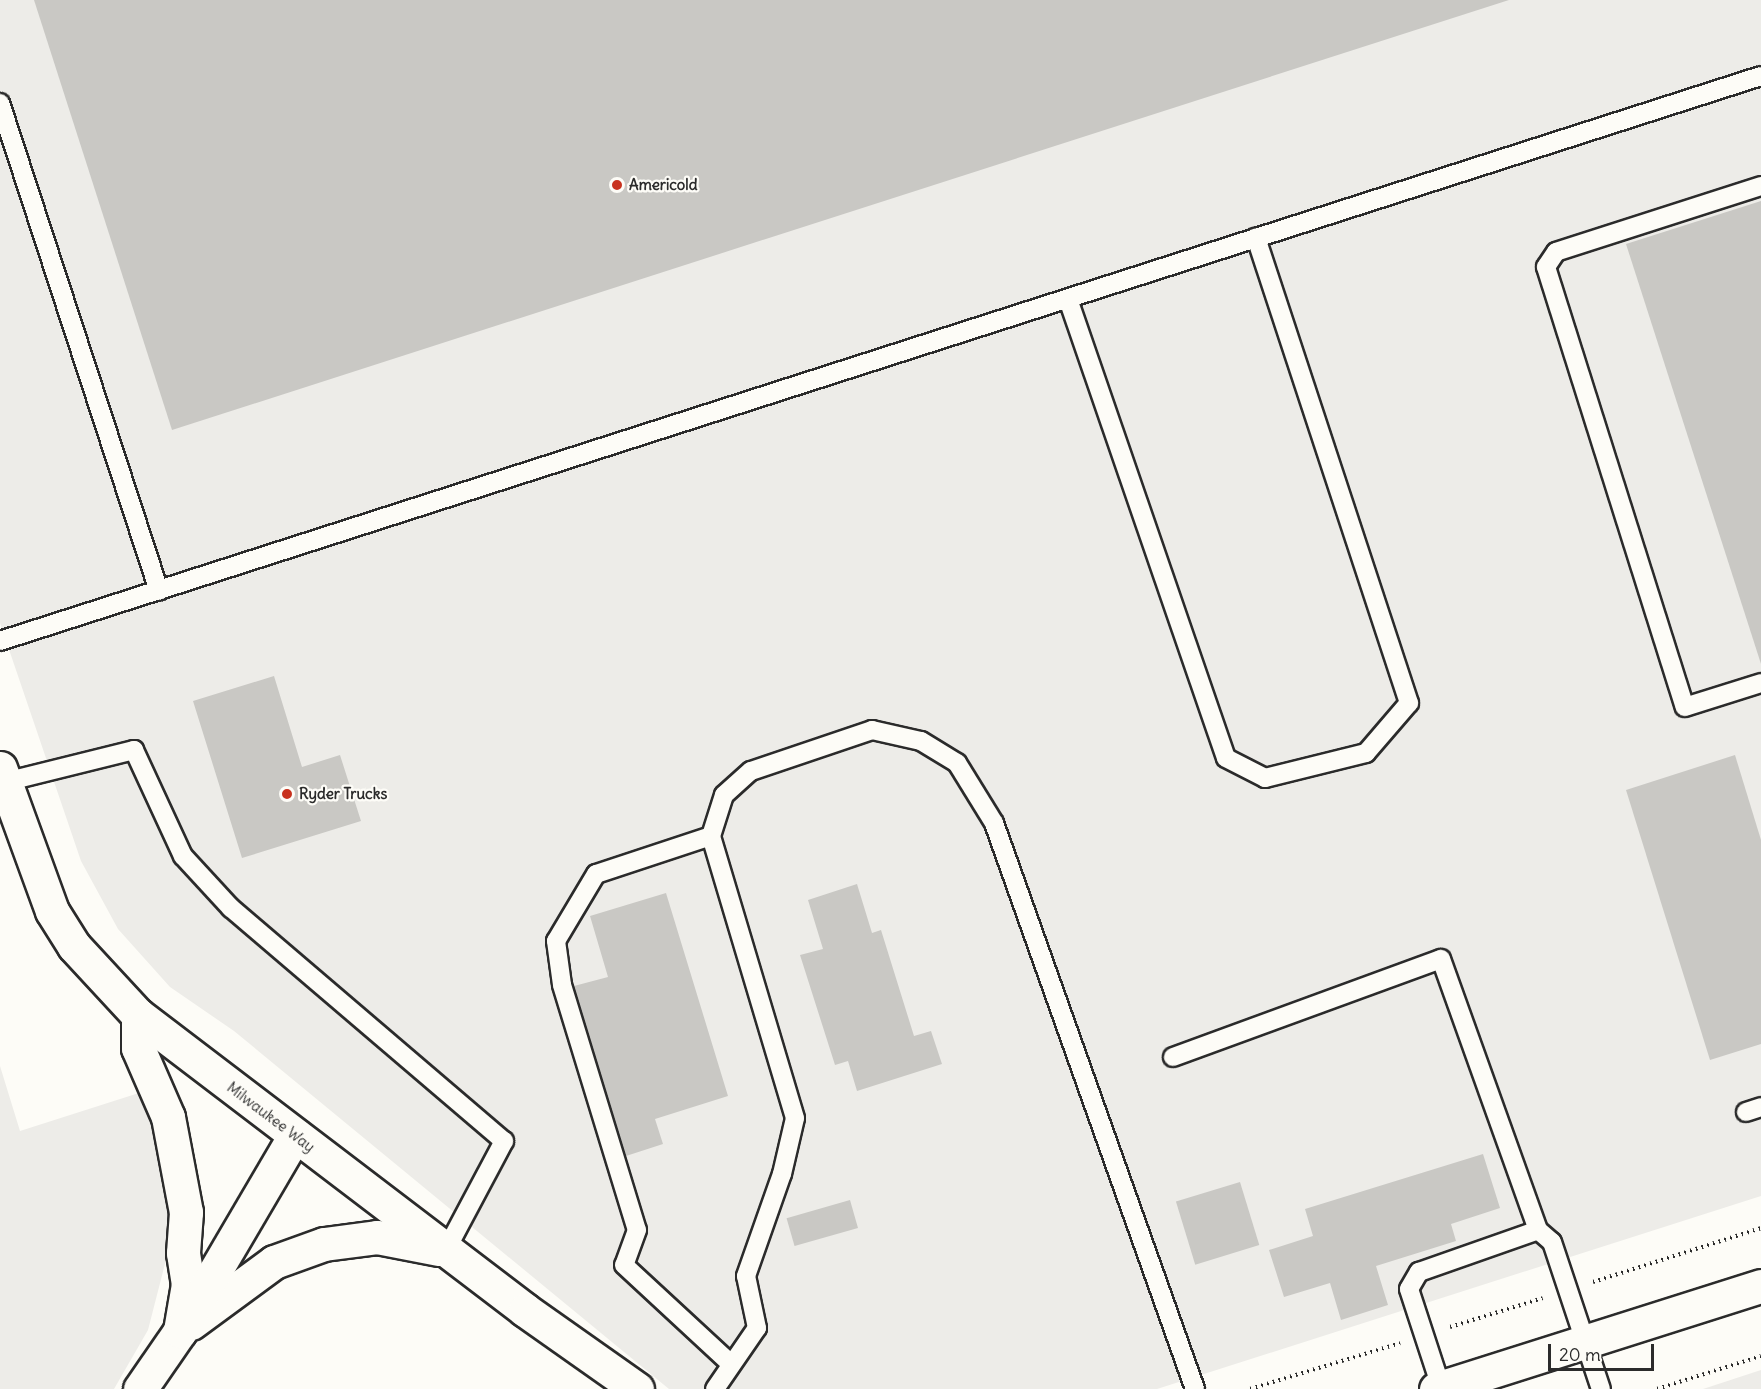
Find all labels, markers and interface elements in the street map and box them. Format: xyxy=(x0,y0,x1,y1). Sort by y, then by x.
place label: Americold xyxy=(629,176,697,194)
marker: Americold xyxy=(610,178,624,192)
place label: Ryder Trucks xyxy=(299,785,387,803)
marker: Ryder Trucks xyxy=(280,787,294,801)
street label: Milwaukee Way xyxy=(224,1078,318,1156)
scale bar xyxy=(1551,1332,1658,1370)
text: 20 m xyxy=(1559,1343,1601,1366)

